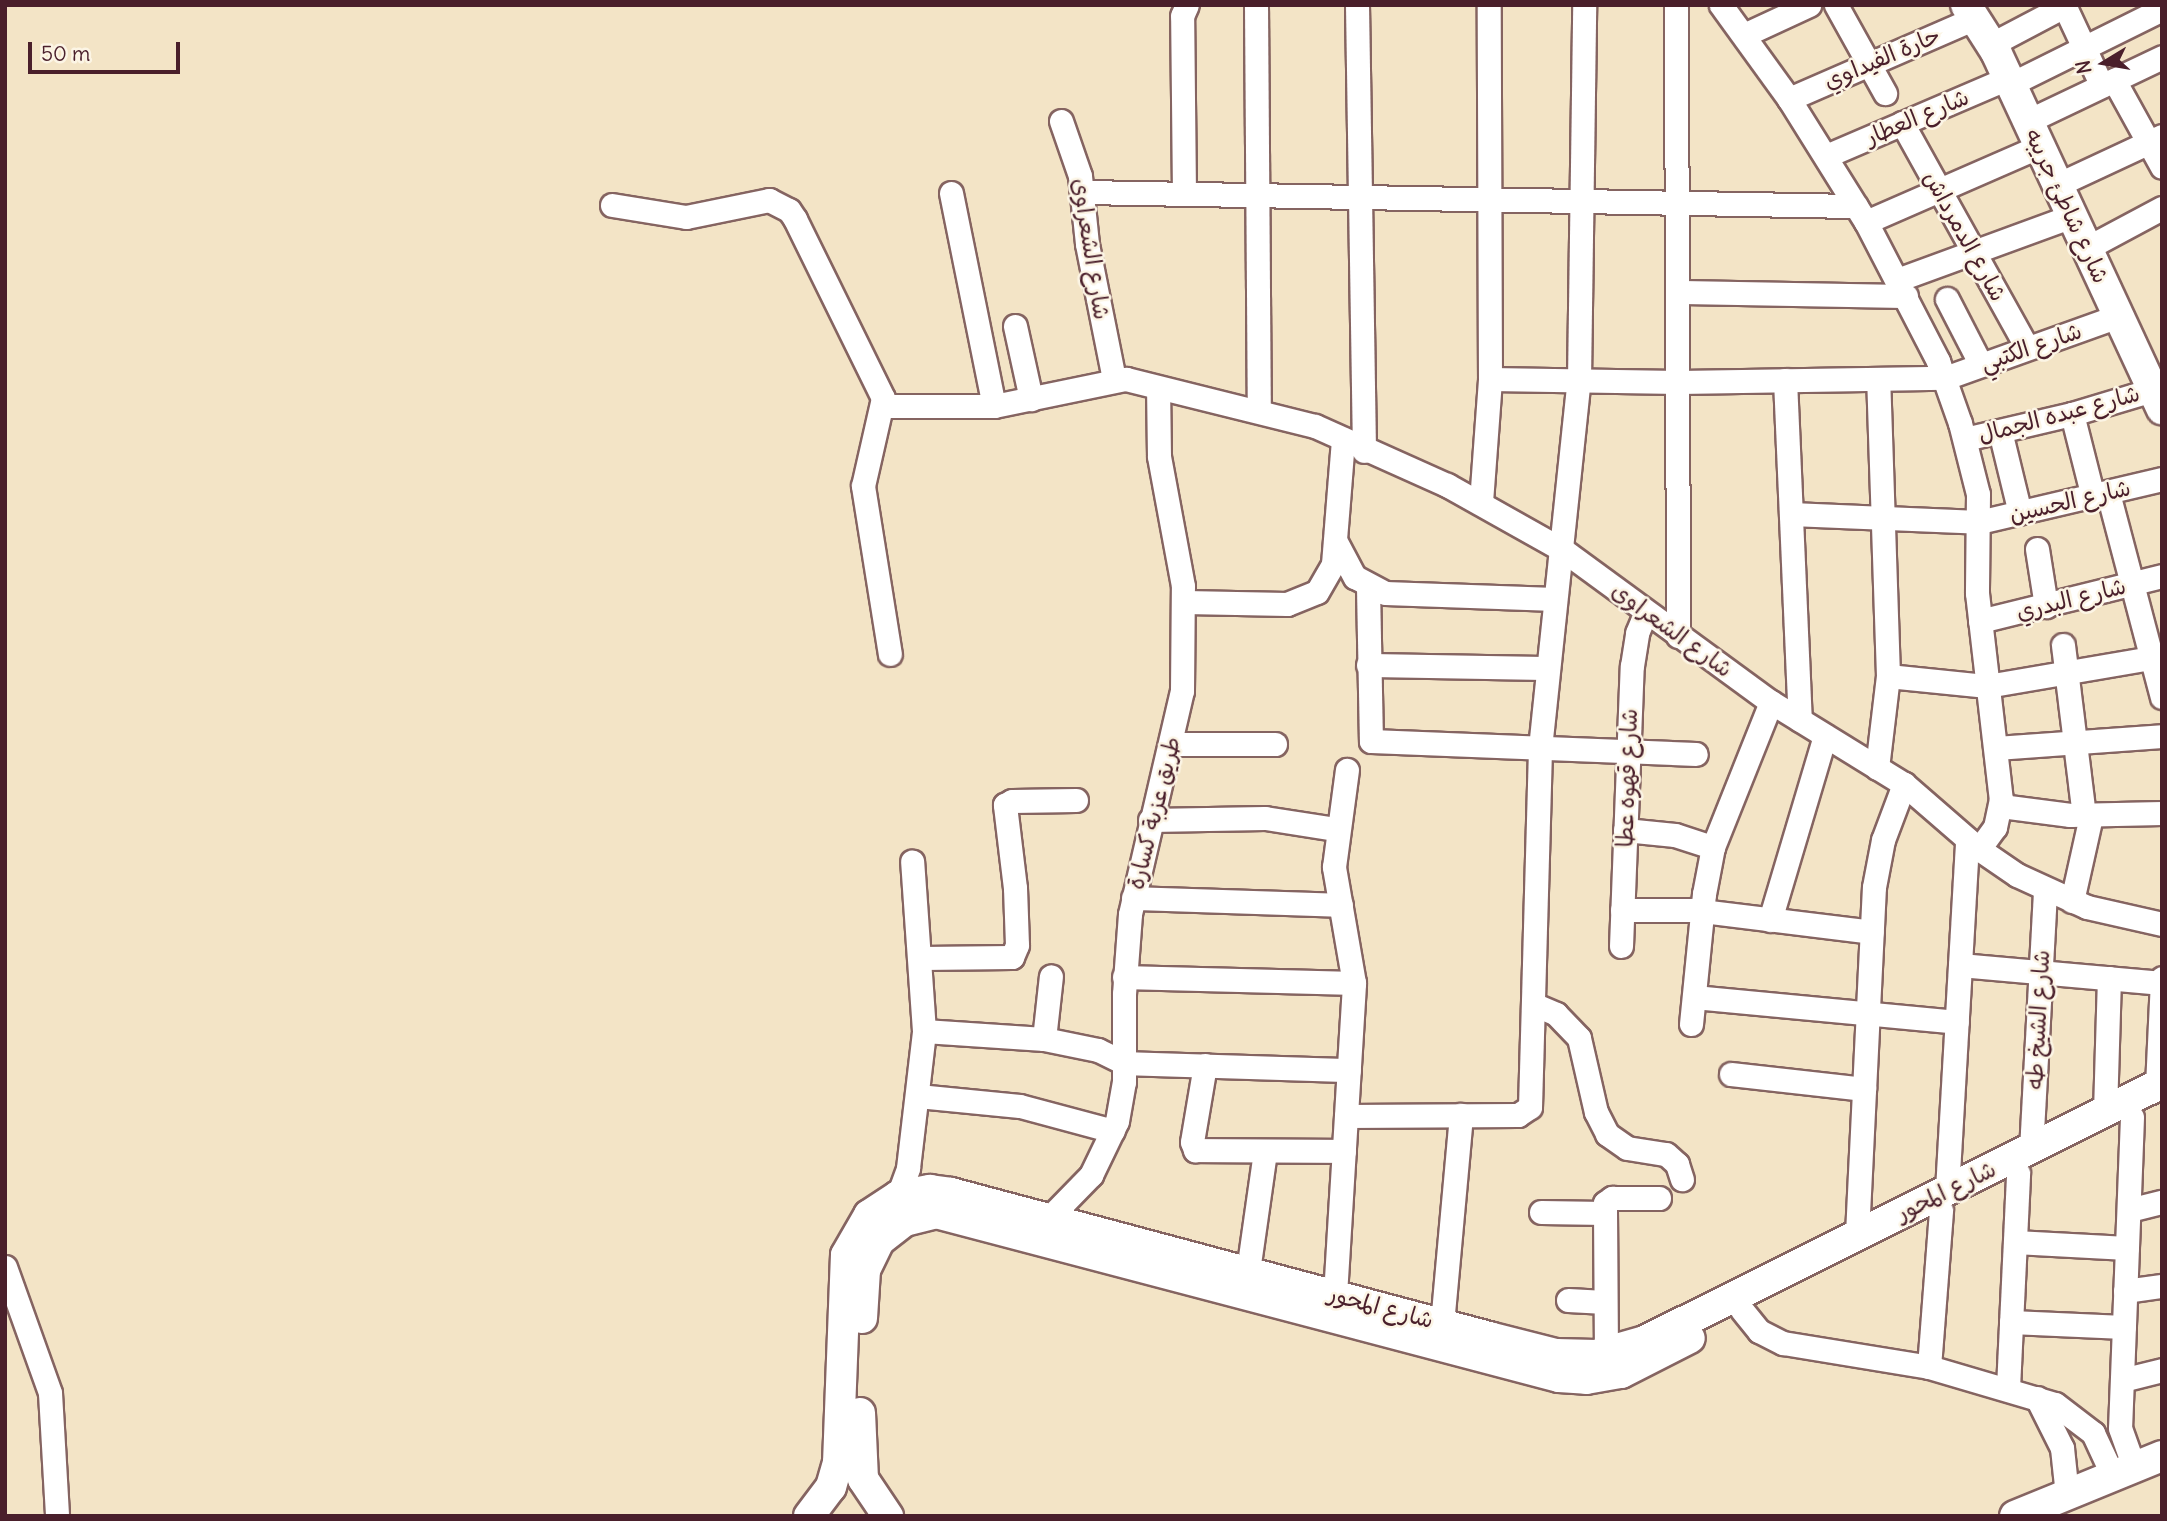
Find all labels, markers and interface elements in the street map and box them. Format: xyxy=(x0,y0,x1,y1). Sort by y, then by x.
street label: حارة الفيداوي xyxy=(1820,21,1944,95)
scale bar xyxy=(32,28,184,72)
north arrow xyxy=(2069,28,2139,98)
text: 50 m xyxy=(41,40,90,67)
text: N xyxy=(2070,58,2096,76)
street label: شارع العطار xyxy=(1861,83,1973,151)
street label: شارع شاطئ جريبه xyxy=(2019,124,2115,288)
street label: شارع الدمرداش xyxy=(1918,166,2012,306)
street label: شارع الشعراوى xyxy=(1066,176,1116,322)
street label: شارع الكتبي xyxy=(1977,317,2085,377)
street label: شارع عبده الجمال xyxy=(1975,379,2143,449)
street label: شارع الحسين xyxy=(2007,474,2133,528)
street label: شارع البدري xyxy=(2013,572,2129,626)
street label: شارع الشعراوى xyxy=(1606,577,1738,683)
street label: شارع قهوه عطا xyxy=(1611,708,1643,848)
street label: طريق عزبة كسارة xyxy=(1122,734,1186,892)
street label: شارع الشيخ طه xyxy=(2021,949,2055,1091)
street label: شارع المحور xyxy=(1892,1155,2000,1227)
street label: شارع المحور xyxy=(1325,1280,1437,1334)

